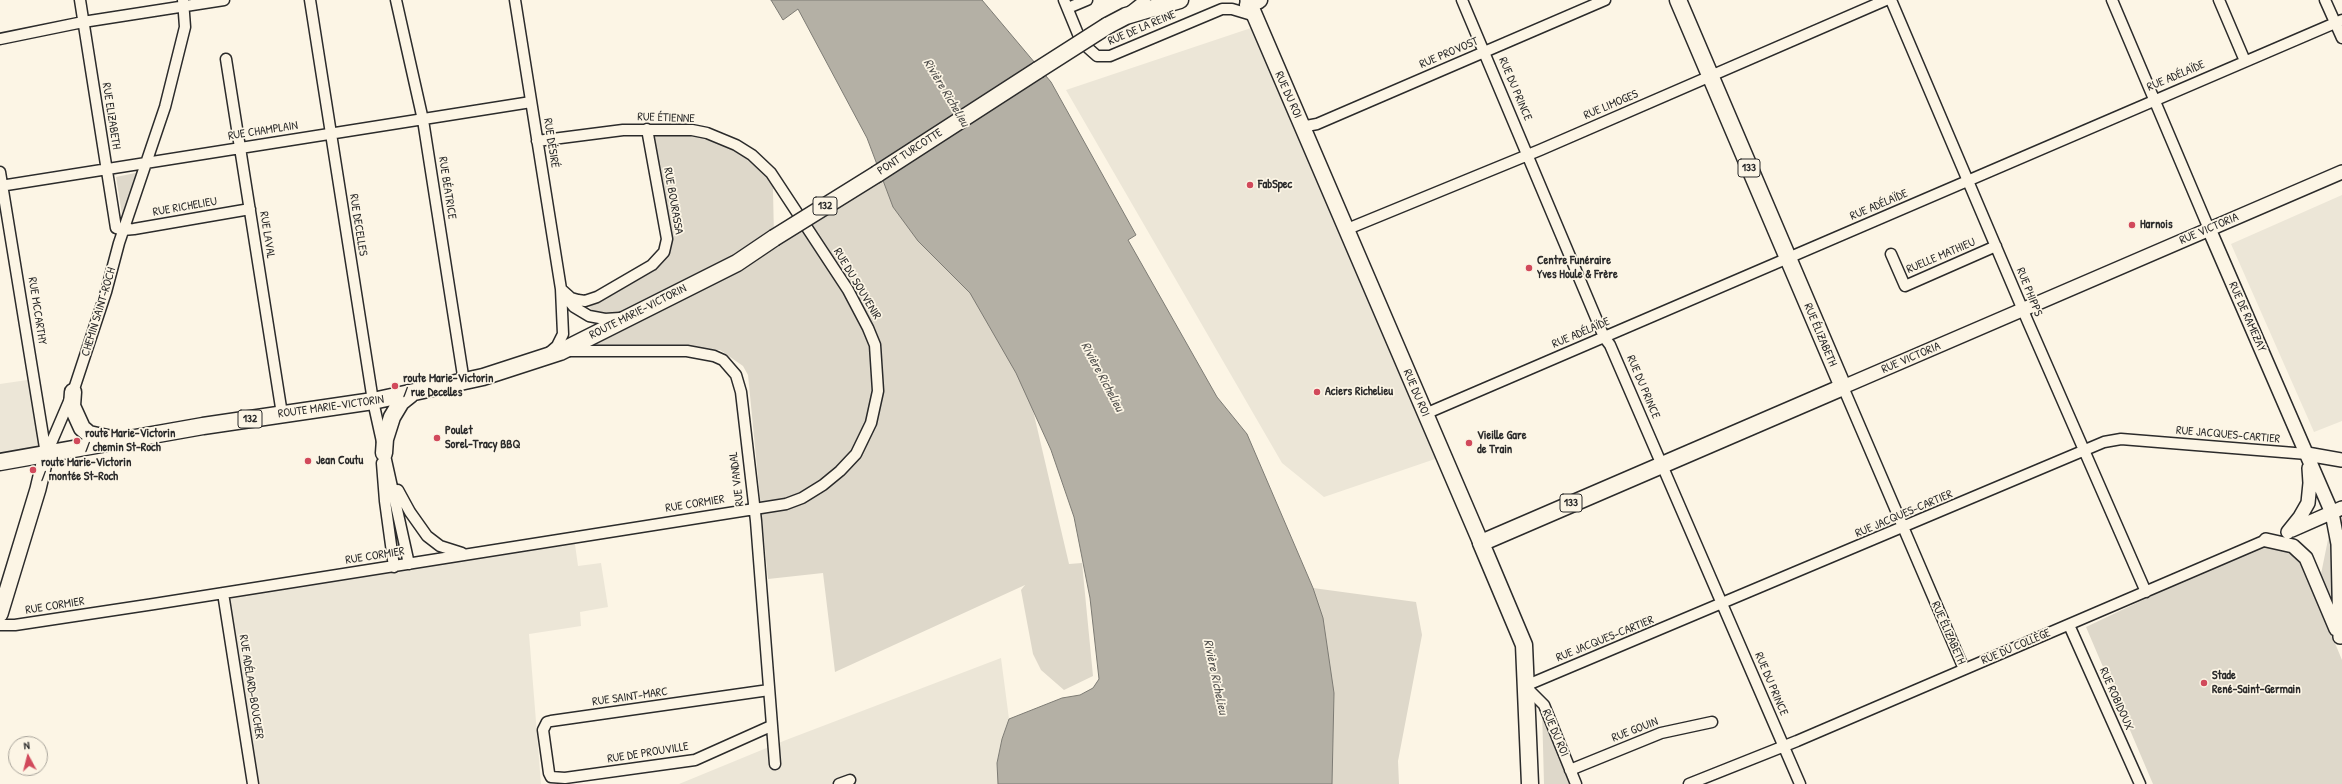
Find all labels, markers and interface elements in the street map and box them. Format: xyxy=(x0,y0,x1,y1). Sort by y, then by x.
street label: RUE DE LA REINE xyxy=(1106,7,1178,49)
street label: RUE PROVOST xyxy=(1417,34,1481,72)
street label: RUE DU PRINCE xyxy=(1495,55,1535,123)
water label: Rivière Richelieu xyxy=(920,56,972,130)
street label: RUE ADÉLAÏDE xyxy=(2145,57,2207,95)
street label: RUE DU ROI xyxy=(1271,69,1305,121)
street label: RUE ELIZABETH xyxy=(99,82,123,150)
street label: RUE LIMOGES xyxy=(1582,87,1640,123)
street label: RUE ÉTIENNE xyxy=(637,110,695,126)
street label: RUE DÉSIRÉ xyxy=(540,117,562,169)
street label: RUE CHAMPLAIN xyxy=(227,118,299,144)
street label: PONT TURCOTTE xyxy=(875,126,945,178)
street label: RUE BÉATRICE xyxy=(435,156,459,220)
road number: 133 xyxy=(1738,159,1760,177)
street label: RUE BOURASSA xyxy=(660,166,686,236)
place label: FabSpec xyxy=(1258,178,1292,192)
marker: FabSpec xyxy=(1245,180,1255,190)
street label: RUE ADÉLAÏDE xyxy=(1848,186,1910,224)
street label: RUE DECELLES xyxy=(346,193,370,257)
street label: RUE RICHELIEU xyxy=(152,194,218,220)
road number: 132 xyxy=(813,197,837,215)
street label: RUE LAVAL xyxy=(256,210,278,260)
street label: RUE VICTORIA xyxy=(2177,210,2241,248)
place label: Harnois xyxy=(2140,218,2173,232)
marker: Harnois xyxy=(2127,220,2137,230)
street label: RUELLE MATHIEU xyxy=(1904,235,1978,277)
street label: RUE DU SOUVENIR xyxy=(830,246,884,322)
place label: Centre Funéraire Yves Houle & Frère xyxy=(1537,254,1618,282)
marker: Centre Funéraire Yves Houle & Frère xyxy=(1524,263,1534,273)
street label: RUE PHIPPS xyxy=(2013,265,2045,319)
street label: CHEMIN SAINT-ROCH xyxy=(79,266,119,358)
street label: RUE MCCARTHY xyxy=(25,276,49,346)
street label: RUE DE RAMEZAY xyxy=(2225,280,2269,354)
street label: ROUTE MARIE-VICTORIN xyxy=(587,281,689,343)
street label: RUE ÉLIZABETH xyxy=(1800,301,1840,369)
street label: RUE ADÉLAÏDE xyxy=(1550,314,1612,352)
street label: RUE VICTORIA xyxy=(1879,339,1943,377)
water label: Rivière Richelieu xyxy=(1077,340,1127,414)
street label: RUE DU PRINCE xyxy=(1623,353,1663,421)
street label: RUE DU ROI xyxy=(1400,367,1432,419)
place label: route Marie-Victorin / rue Decelles xyxy=(403,372,493,400)
marker: route Marie-Victorin / rue Decelles xyxy=(390,381,400,391)
place label: Aciers Richelieu xyxy=(1325,385,1393,399)
marker: Aciers Richelieu xyxy=(1312,387,1322,397)
street label: ROUTE MARIE-VICTORIN xyxy=(277,392,385,422)
road number: 132 xyxy=(238,410,262,428)
street label: RUE JACQUES-CARTIER xyxy=(2175,423,2281,447)
place label: Poulet Sorel-Tracy BBQ xyxy=(445,424,520,452)
place label: route Marie-Victorin / chemin St-Roch xyxy=(85,427,175,455)
place label: Vieille Gare de Train xyxy=(1477,429,1526,457)
marker: Poulet Sorel-Tracy BBQ xyxy=(432,433,442,443)
marker: route Marie-Victorin / chemin St-Roch xyxy=(72,436,82,446)
marker: Vieille Gare de Train xyxy=(1464,438,1474,448)
street label: RUE VANDAL xyxy=(726,451,748,507)
place label: Jean Coutu xyxy=(316,454,363,468)
place label: route Marie-Victorin / montée St-Roch xyxy=(41,456,131,484)
marker: Jean Coutu xyxy=(303,456,313,466)
marker: route Marie-Victorin / montée St-Roch xyxy=(28,465,38,475)
street label: RUE JACQUES-CARTIER xyxy=(1853,487,1955,541)
street label: RUE CORMIER xyxy=(664,492,726,516)
road number: 133 xyxy=(1560,494,1582,512)
street label: RUE CORMIER xyxy=(344,544,406,568)
street label: RUE CORMIER xyxy=(24,594,86,618)
street label: RUE ÉLIZABETH xyxy=(1928,599,1968,667)
street label: RUE JACQUES-CARTIER xyxy=(1554,613,1656,665)
street label: RUE DU COLLÈGE xyxy=(1979,626,2053,668)
street label: RUE ADÉLARD-BOUCHER xyxy=(236,634,266,740)
water label: Rivière Richelieu xyxy=(1199,638,1231,716)
street label: RUE DU PRINCE xyxy=(1751,650,1791,718)
street label: RUE ROBIDOUX xyxy=(2096,665,2136,733)
place label: Stade René-Saint-Germain xyxy=(2212,669,2301,697)
marker: Stade René-Saint-Germain xyxy=(2199,678,2209,688)
street label: RUE SAINT-MARC xyxy=(591,685,669,709)
street label: RUE DU ROI xyxy=(1539,707,1571,759)
street label: RUE GOUIN xyxy=(1610,715,1660,745)
north arrow xyxy=(8,736,48,776)
text: N xyxy=(23,738,30,752)
street label: RUE DE PROUVILLE xyxy=(606,739,690,767)

